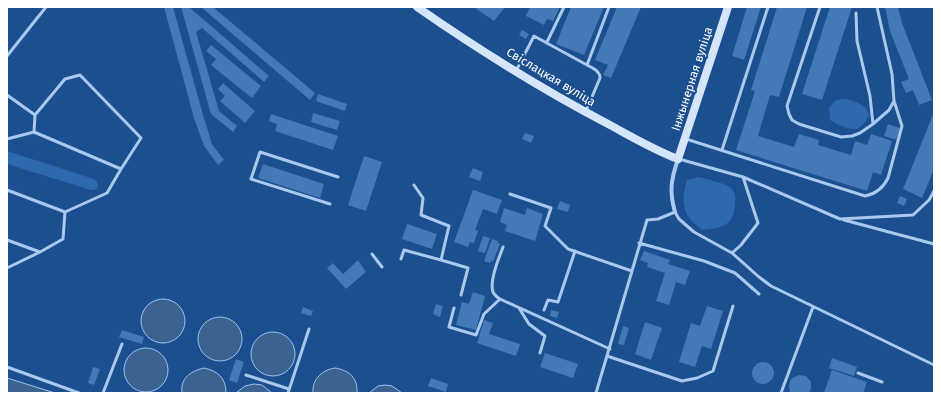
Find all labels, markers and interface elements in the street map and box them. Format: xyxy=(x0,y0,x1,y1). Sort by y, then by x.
street label: Інжынерная вуліца xyxy=(669,25,715,133)
street label: Свіслацкая вуліца xyxy=(504,45,598,109)

